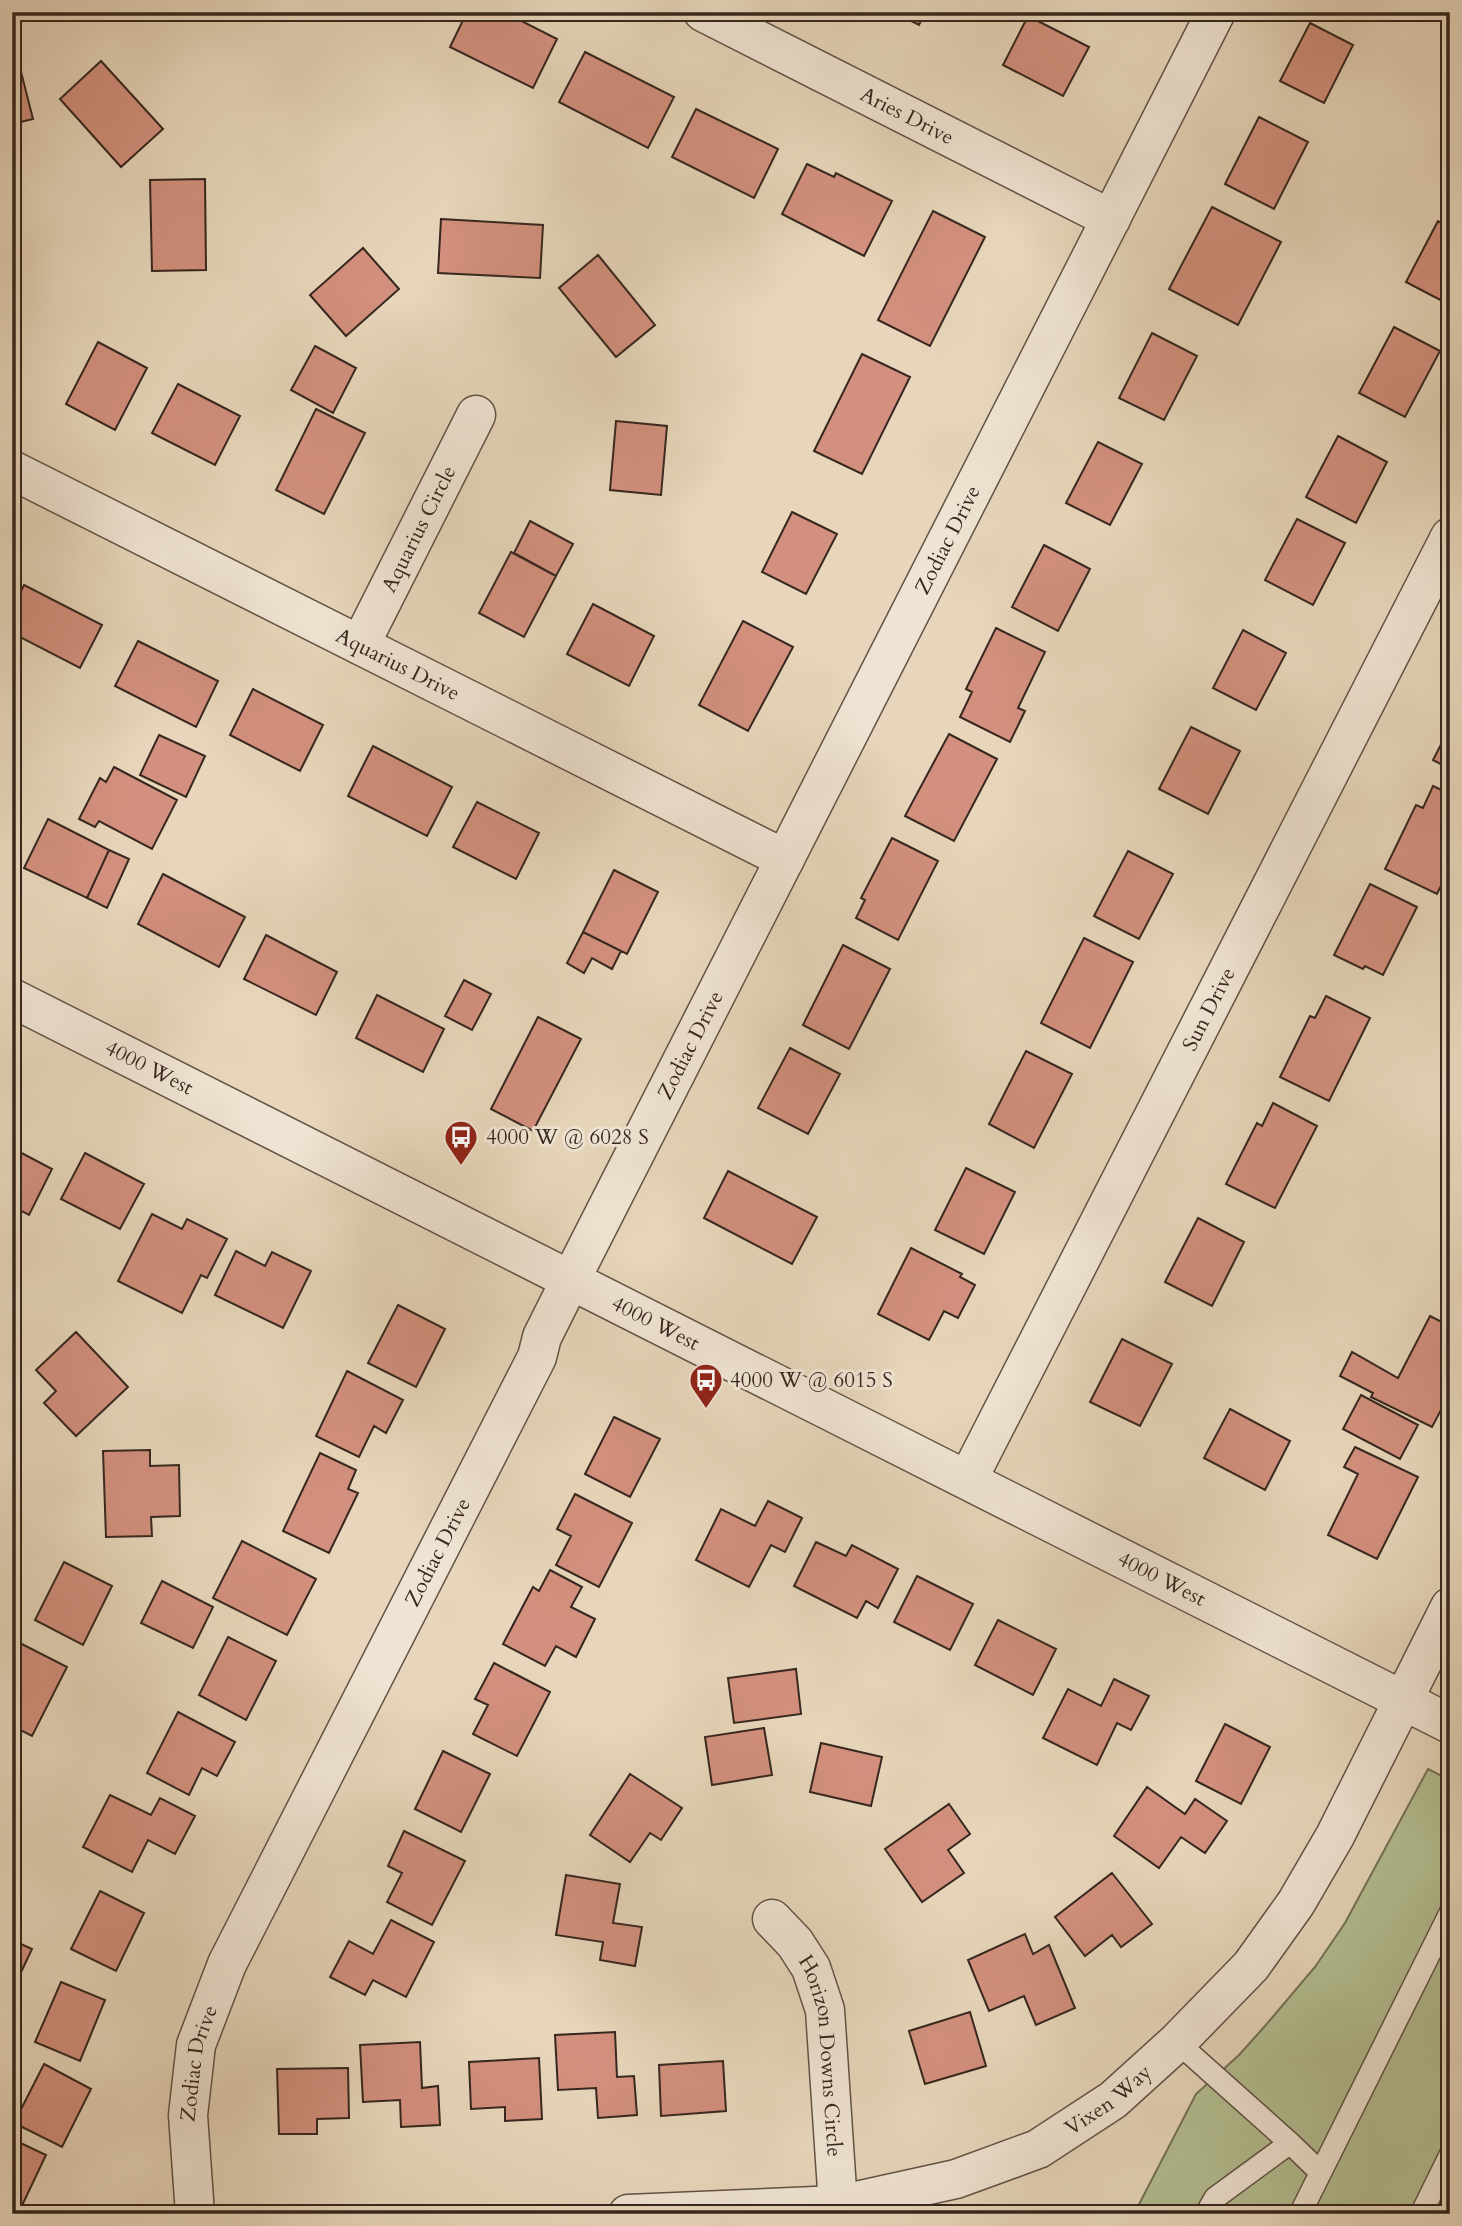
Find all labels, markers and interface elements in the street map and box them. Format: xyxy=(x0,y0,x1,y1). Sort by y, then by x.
street label: Aries Drive xyxy=(855,80,959,152)
street label: Aquarius Circle xyxy=(375,461,463,598)
street label: Zodiac Drive xyxy=(908,481,988,599)
street label: Aquarius Drive xyxy=(331,621,465,708)
street label: Sun Drive xyxy=(1175,962,1242,1056)
street label: Zodiac Drive xyxy=(651,986,730,1105)
street label: 4000 West xyxy=(100,1033,199,1102)
bus stop icon: 4000 W @ 6028 S xyxy=(442,1118,480,1167)
place label: 4000 W @ 6028 S xyxy=(486,1123,649,1152)
street label: 4000 West xyxy=(606,1289,705,1358)
bus stop icon: 4000 W @ 6015 S xyxy=(687,1361,725,1410)
place label: 4000 W @ 6015 S xyxy=(730,1366,893,1395)
street label: Zodiac Drive xyxy=(398,1493,478,1612)
street label: 4000 West xyxy=(1113,1545,1211,1613)
street label: Horizon Downs Circle xyxy=(791,1949,849,2158)
street label: Zodiac Drive xyxy=(173,2001,225,2123)
street label: Vixen Way xyxy=(1059,2058,1158,2143)

